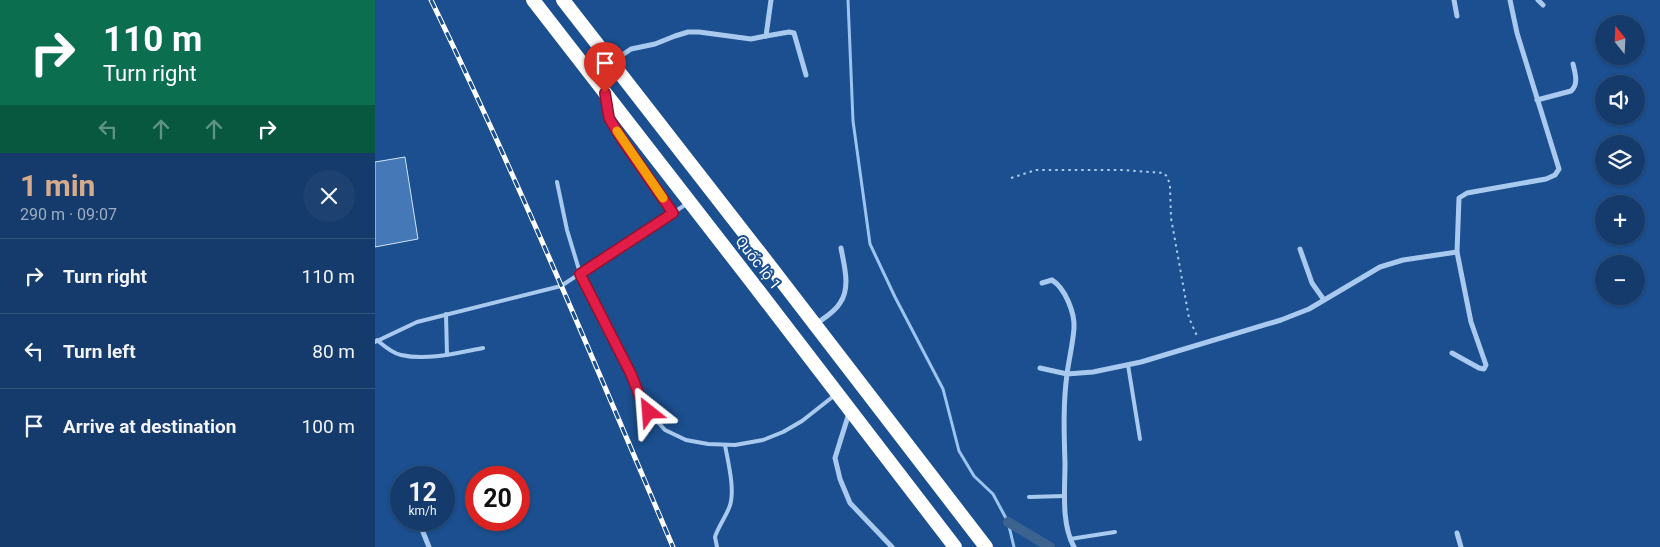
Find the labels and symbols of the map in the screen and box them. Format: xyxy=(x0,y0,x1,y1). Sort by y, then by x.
north arrow xyxy=(1595,15,1645,65)
pin xyxy=(584,42,626,93)
street label: Quốc lộ 1 xyxy=(731,233,785,293)
position arrow xyxy=(622,385,674,437)
speed limit sign: 20 xyxy=(465,466,530,531)

